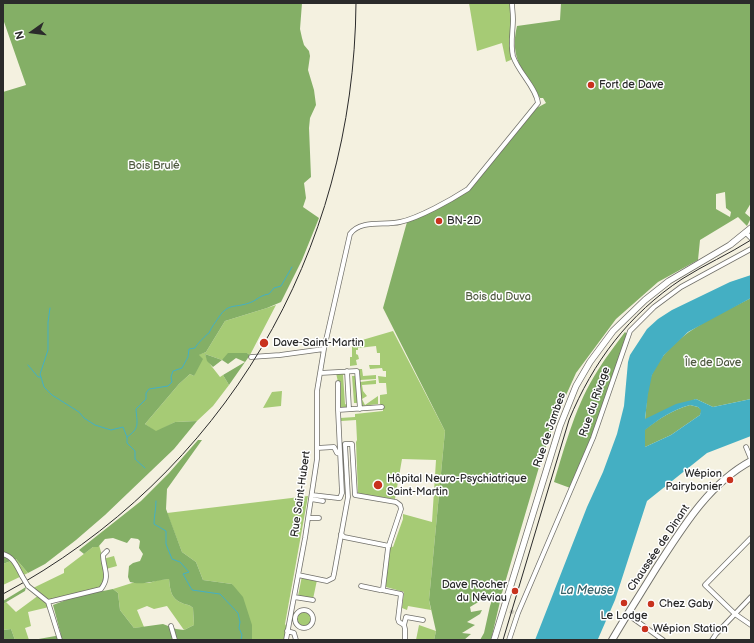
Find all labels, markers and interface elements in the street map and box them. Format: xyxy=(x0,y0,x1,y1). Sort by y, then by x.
north arrow xyxy=(12,12,52,52)
text: N xyxy=(13,29,27,41)
place label: Fort de Dave xyxy=(599,78,663,92)
marker: Fort de Dave xyxy=(586,80,596,90)
park label: Bois Brulé xyxy=(128,159,180,173)
place label: BN-2D xyxy=(447,214,481,228)
marker: BN-2D xyxy=(434,216,444,226)
park label: Bois du Duva xyxy=(465,290,531,304)
place label: Dave-Saint-Martin xyxy=(273,336,364,350)
marker: Dave-Saint-Martin xyxy=(258,337,270,349)
park label: Île de Dave xyxy=(685,356,741,370)
street label: Rue du Rivage xyxy=(577,365,613,439)
street label: Rue de Jambes xyxy=(531,391,569,469)
street label: Rue Saint-Hubert xyxy=(288,450,314,538)
place label: Wépion Pairybonier xyxy=(666,467,722,493)
place label: Hôpital Neuro-Psychiatrique Saint-Martin xyxy=(387,472,527,498)
marker: Wépion Pairybonier xyxy=(725,475,735,485)
marker: Hôpital Neuro-Psychiatrique Saint-Martin xyxy=(372,479,384,491)
street label: Chaussée de Dinant xyxy=(625,502,693,594)
place label: Dave Rocher du Néviau xyxy=(442,578,507,604)
water label: La Meuse xyxy=(560,584,614,598)
marker: Dave Rocher du Néviau xyxy=(510,586,520,596)
place label: Chez Gaby xyxy=(659,597,713,611)
marker: Le Lodge xyxy=(619,598,629,608)
marker: Chez Gaby xyxy=(646,599,656,609)
place label: Le Lodge xyxy=(601,609,647,623)
place label: Wépion Station xyxy=(653,622,728,636)
marker: Wépion Station xyxy=(640,624,650,634)

